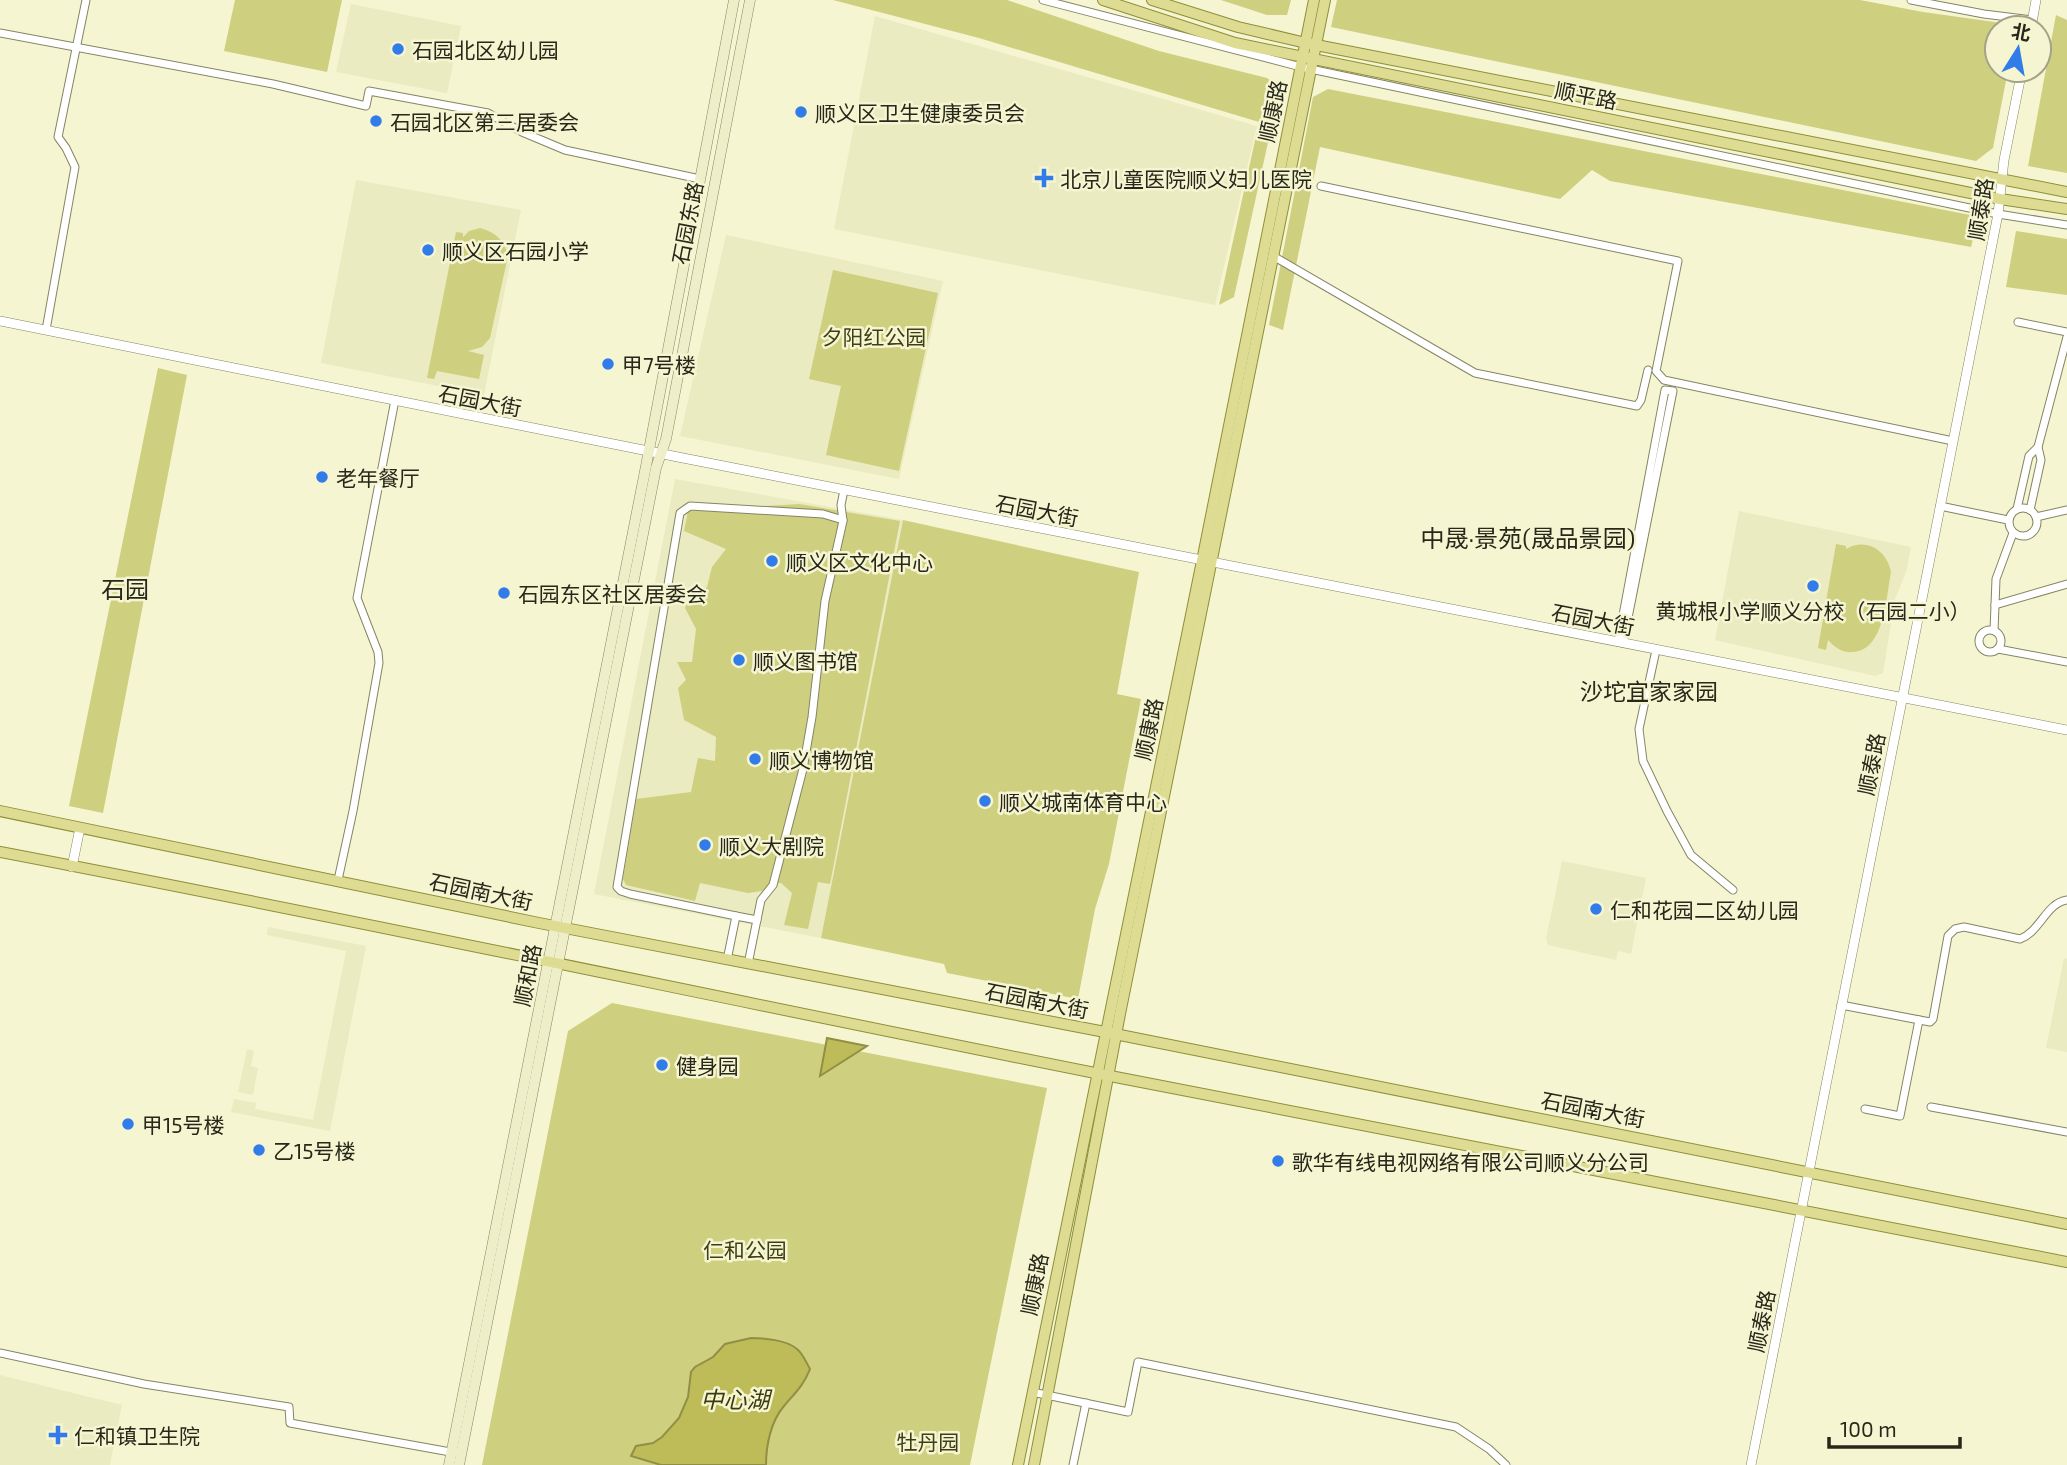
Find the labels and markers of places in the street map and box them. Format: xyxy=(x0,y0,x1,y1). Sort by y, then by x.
place label: 石园北区幼儿园 xyxy=(412,37,559,62)
marker: 石园北区幼儿园 xyxy=(390,41,406,57)
place label: 顺义区卫生健康委员会 xyxy=(815,100,1025,125)
marker: 顺义区卫生健康委员会 xyxy=(793,104,809,120)
place label: 石园北区第三居委会 xyxy=(390,109,579,134)
marker: 石园北区第三居委会 xyxy=(368,113,384,129)
place label: 北京儿童医院顺义妇儿医院 xyxy=(1060,166,1312,191)
marker: 北京儿童医院顺义妇儿医院 xyxy=(1034,168,1054,188)
place label: 顺义区石园小学 xyxy=(442,238,589,263)
marker: 顺义区石园小学 xyxy=(420,242,436,258)
place label: 甲7号楼 xyxy=(622,352,696,377)
marker: 甲7号楼 xyxy=(600,356,616,372)
place label: 老年餐厅 xyxy=(336,465,420,490)
marker: 老年餐厅 xyxy=(314,469,330,485)
place label: 顺义区文化中心 xyxy=(786,549,933,574)
marker: 顺义区文化中心 xyxy=(764,553,780,569)
marker: 黄城根小学顺义分校（石园二小） xyxy=(1805,578,1821,594)
place label: 石园东区社区居委会 xyxy=(518,581,707,606)
marker: 石园东区社区居委会 xyxy=(496,585,512,601)
place label: 黄城根小学顺义分校（石园二小） xyxy=(1656,598,1971,623)
place label: 顺义图书馆 xyxy=(753,648,858,673)
marker: 顺义图书馆 xyxy=(731,652,747,668)
place label: 顺义博物馆 xyxy=(769,747,874,772)
marker: 顺义博物馆 xyxy=(747,751,763,767)
place label: 顺义城南体育中心 xyxy=(999,789,1167,814)
marker: 顺义城南体育中心 xyxy=(977,793,993,809)
place label: 顺义大剧院 xyxy=(719,833,824,858)
marker: 顺义大剧院 xyxy=(697,837,713,853)
place label: 仁和花园二区幼儿园 xyxy=(1610,897,1799,922)
marker: 仁和花园二区幼儿园 xyxy=(1588,901,1604,917)
place label: 健身园 xyxy=(676,1053,739,1078)
marker: 健身园 xyxy=(654,1057,670,1073)
place label: 甲15号楼 xyxy=(142,1112,225,1137)
marker: 甲15号楼 xyxy=(120,1116,136,1132)
place label: 乙15号楼 xyxy=(273,1138,356,1163)
marker: 乙15号楼 xyxy=(251,1142,267,1158)
place label: 歌华有线电视网络有限公司顺义分公司 xyxy=(1292,1149,1649,1174)
marker: 歌华有线电视网络有限公司顺义分公司 xyxy=(1270,1153,1286,1169)
place label: 仁和镇卫生院 xyxy=(74,1423,200,1448)
marker: 仁和镇卫生院 xyxy=(48,1425,68,1445)

